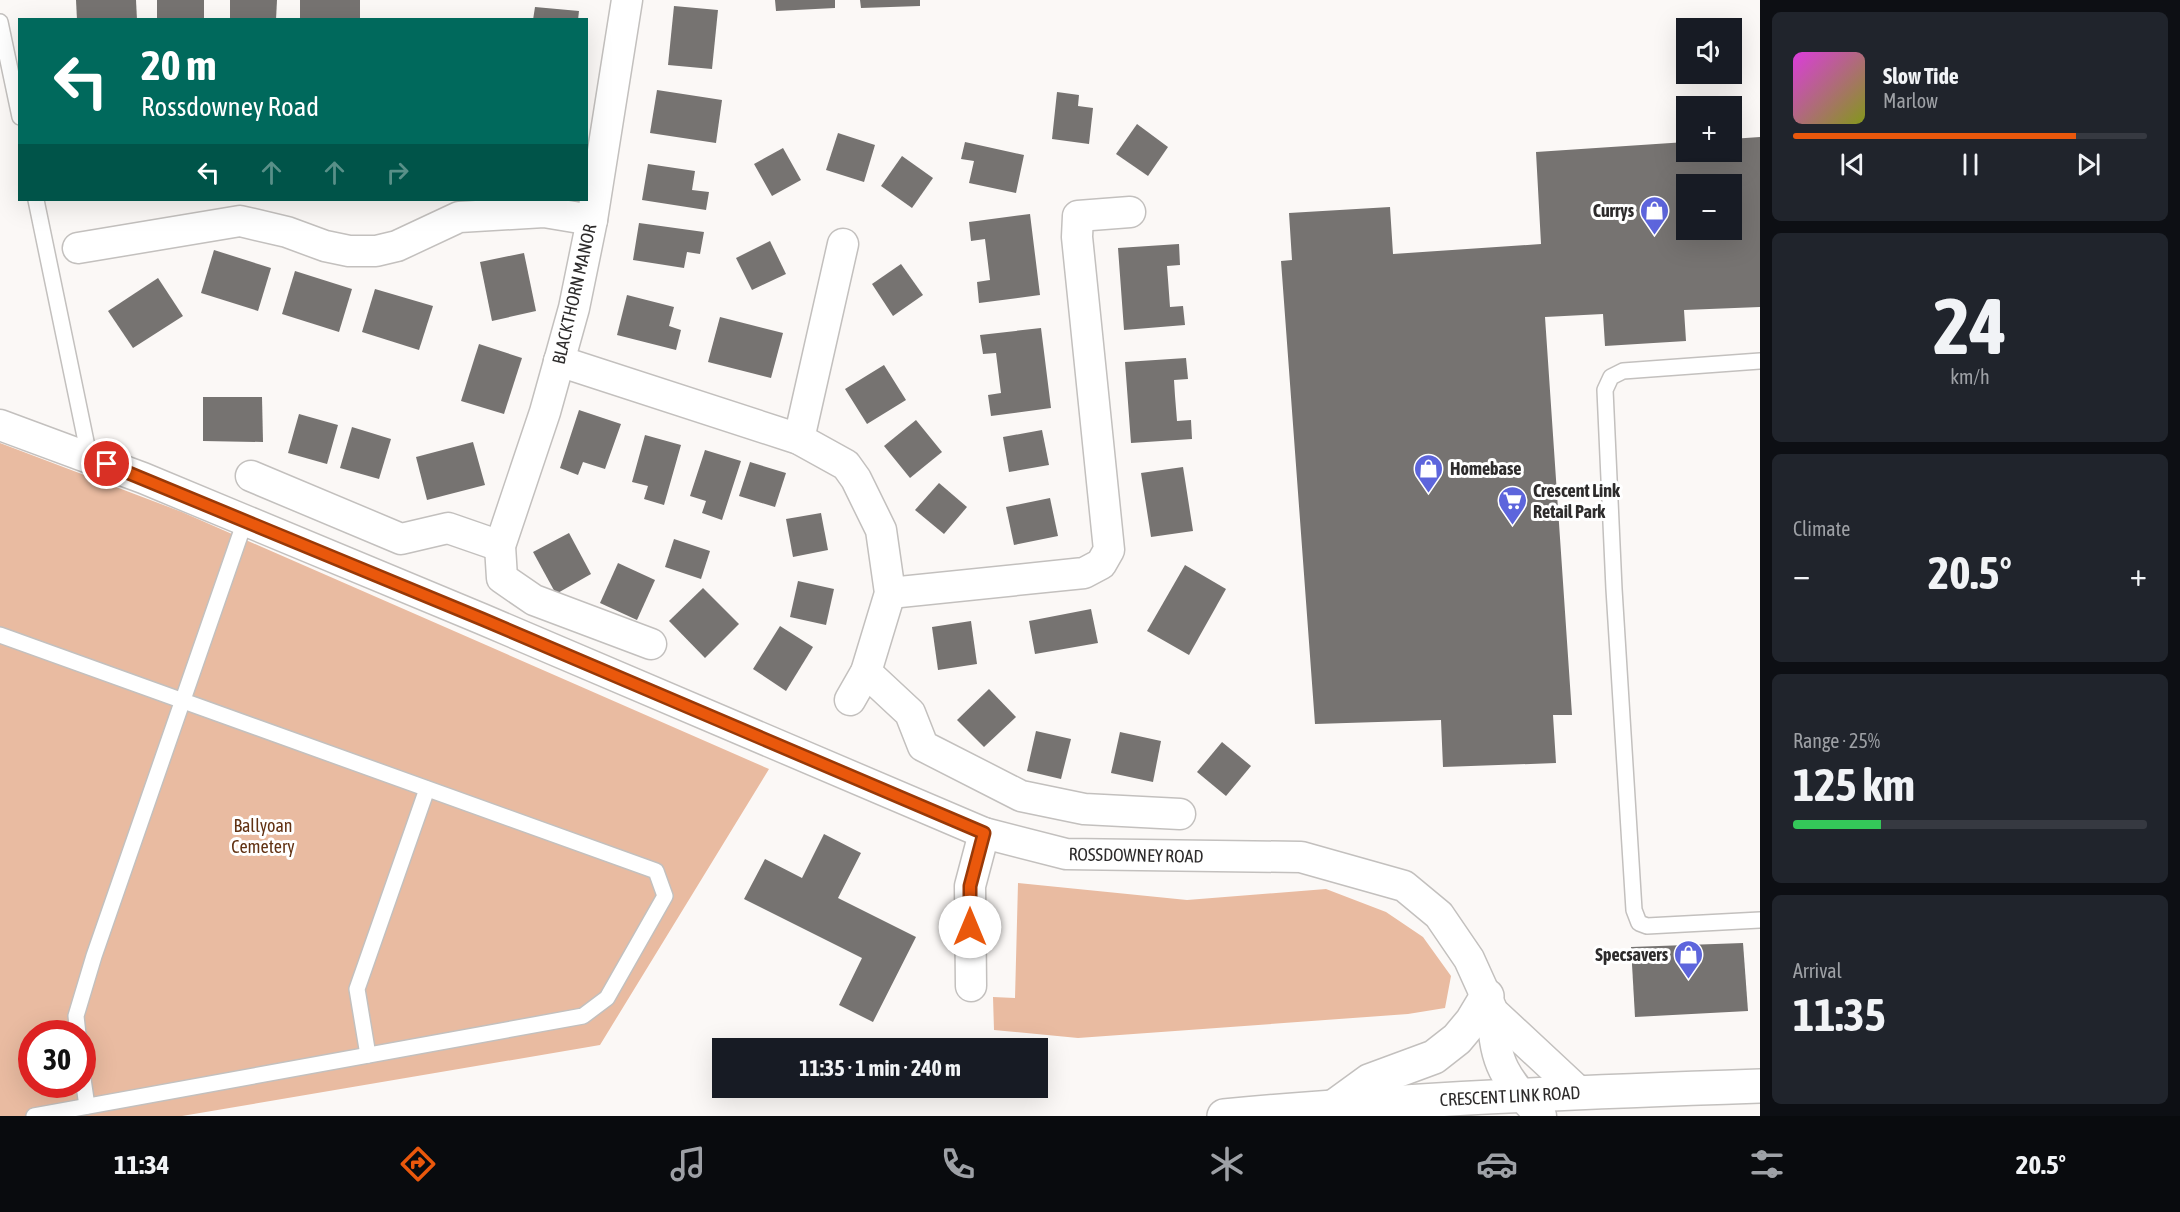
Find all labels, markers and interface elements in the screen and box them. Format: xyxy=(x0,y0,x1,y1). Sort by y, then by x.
map controls xyxy=(1676,18,1742,240)
button: sound xyxy=(1676,18,1742,84)
text: 20 m xyxy=(141,41,216,89)
icon: left xyxy=(42,42,120,120)
text: Slow Tide xyxy=(1883,63,1959,89)
text: Marlow xyxy=(1883,89,1938,112)
text: Rossdowney Road xyxy=(141,91,319,122)
button: + xyxy=(1676,96,1742,162)
icon: previous xyxy=(1836,148,1869,181)
icon: pause xyxy=(1954,148,1987,181)
icon: next xyxy=(2072,148,2105,181)
icon: left xyxy=(192,156,225,189)
icon: ahead xyxy=(255,156,288,189)
icon: ahead xyxy=(318,156,351,189)
icon: right xyxy=(381,156,414,189)
button: − xyxy=(1676,174,1742,240)
shop icon: Currys xyxy=(1639,194,1671,236)
place label: Currys xyxy=(1593,200,1635,221)
street label: BLACKTHORN MANOR xyxy=(548,222,600,366)
text: 24 xyxy=(1933,281,2007,371)
text: km/h xyxy=(1950,365,1990,388)
pin xyxy=(81,438,132,489)
icon: arrive xyxy=(90,447,123,480)
shop icon: Homebase xyxy=(1413,452,1445,494)
place label: Homebase xyxy=(1450,458,1521,479)
place label: Crescent Link Retail Park xyxy=(1533,480,1621,522)
supermarket icon: Crescent Link Retail Park xyxy=(1496,484,1528,526)
text: Climate xyxy=(1793,517,1850,540)
text: 20.5° xyxy=(1928,547,2012,599)
text: − xyxy=(1793,555,1810,593)
text: + xyxy=(2130,555,2147,593)
text: Range · 25% xyxy=(1793,729,1880,752)
text: 125 km xyxy=(1793,759,1915,811)
park label: Ballyoan Cemetery xyxy=(231,815,295,857)
street label: ROSSDOWNEY ROAD xyxy=(1068,843,1204,867)
position arrow xyxy=(938,895,1002,959)
shop icon: Specsavers xyxy=(1673,938,1705,980)
place label: Specsavers xyxy=(1595,944,1669,965)
text: Arrival xyxy=(1793,959,1842,982)
text: 11:35 xyxy=(1793,989,1886,1041)
speed limit sign: 30 xyxy=(18,1020,96,1098)
text: 11:35 · 1 min · 240 m xyxy=(799,1055,961,1081)
street label: CRESCENT LINK ROAD xyxy=(1439,1082,1581,1110)
icon: directions xyxy=(397,1143,439,1185)
icon: music xyxy=(667,1143,709,1185)
icon: phone xyxy=(937,1143,979,1185)
icon: climate xyxy=(1206,1143,1248,1185)
icon: car xyxy=(1476,1143,1518,1185)
icon: filters xyxy=(1746,1143,1788,1185)
text: 11:34 xyxy=(114,1149,169,1180)
text: 20.5° xyxy=(2016,1149,2066,1180)

